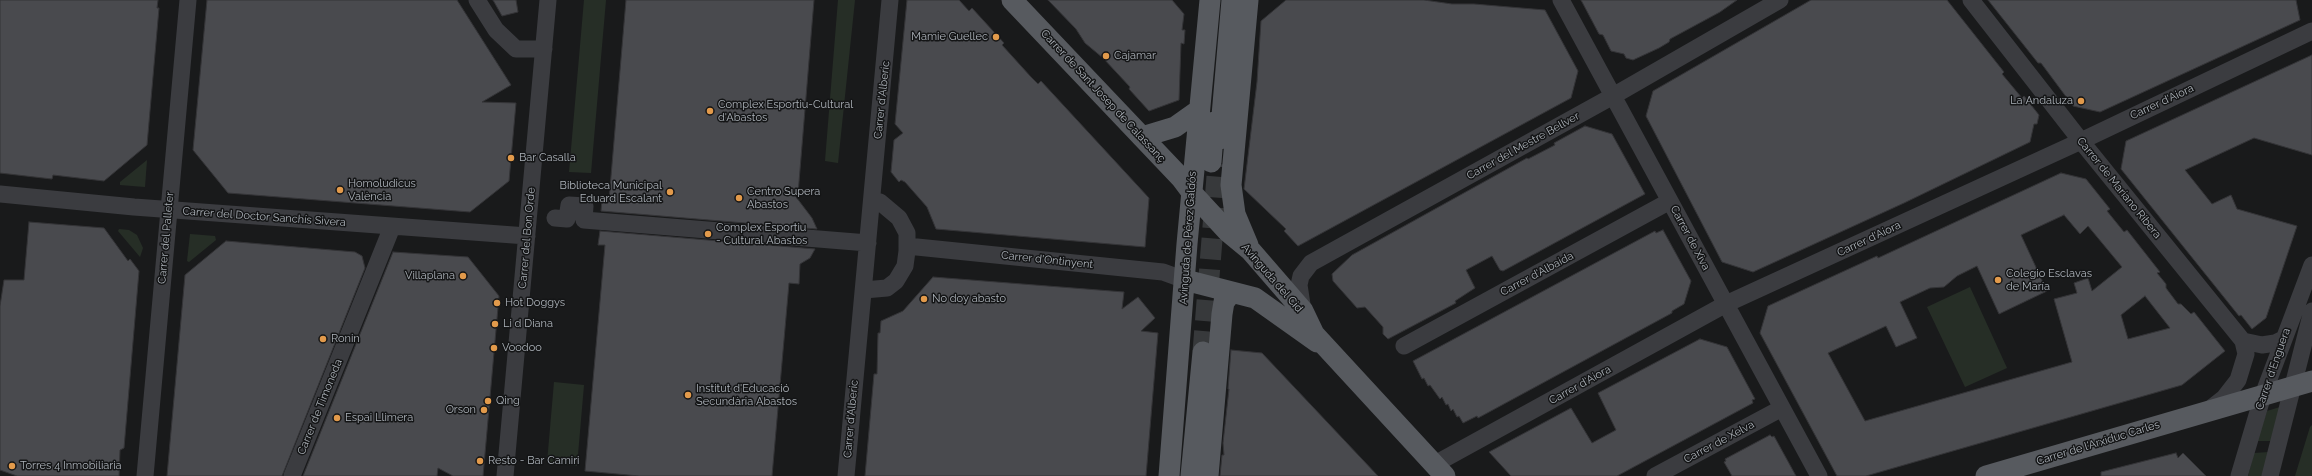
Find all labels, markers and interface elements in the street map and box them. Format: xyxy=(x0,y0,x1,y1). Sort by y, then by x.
street label: Carrer de Sant Josep de Calassanç xyxy=(1038,27,1168,165)
place label: Mamie Guellec xyxy=(911,30,988,44)
marker: Mamie Guellec xyxy=(991,32,1001,42)
place label: Cajamar xyxy=(1114,49,1156,63)
marker: Cajamar xyxy=(1101,51,1111,61)
street label: Carrer d'Alberic xyxy=(871,60,893,140)
street label: Carrer d'Aiora xyxy=(2128,81,2196,123)
place label: La Andaluza xyxy=(2010,94,2073,108)
marker: La Andaluza xyxy=(2076,96,2086,106)
place label: Complex Esportiu-Cultural d'Abastos xyxy=(718,98,853,124)
marker: Complex Esportiu-Cultural d'Abastos xyxy=(705,106,715,116)
street label: Carrer del Mestre Bellver xyxy=(1464,109,1582,183)
street label: Carrer de Mariano Ribera xyxy=(2074,135,2164,241)
place label: Bar Casalla xyxy=(519,151,576,165)
marker: Bar Casalla xyxy=(506,153,516,163)
street label: Avinguda de Pérez Galdós xyxy=(1177,171,1199,305)
place label: Homoludicus València xyxy=(348,177,416,203)
place label: Biblioteca Municipal Eduard Escalant xyxy=(560,179,662,205)
marker: Homoludicus València xyxy=(335,185,345,195)
place label: Centro Supera Abastos xyxy=(747,185,820,211)
street label: Carrer del Bon Orde xyxy=(516,187,538,289)
marker: Biblioteca Municipal Eduard Escalant xyxy=(665,187,675,197)
street label: Carrer del Palleter xyxy=(155,191,177,285)
marker: Centro Supera Abastos xyxy=(734,193,744,203)
street label: Carrer de Xiva xyxy=(1667,203,1713,273)
street label: Carrer del Doctor Sanchís Sivera xyxy=(182,205,346,229)
street label: Carrer d'Aiora xyxy=(1835,218,1903,260)
place label: Complex Esportiu - Cultural Abastos xyxy=(716,221,807,247)
marker: Complex Esportiu - Cultural Abastos xyxy=(703,229,713,239)
street label: Avinguda del Cid xyxy=(1239,241,1305,315)
street label: Carrer d'Ontinyent xyxy=(1000,249,1094,271)
street label: Carrer d'Albaida xyxy=(1498,249,1576,299)
place label: Colegio Esclavas de María xyxy=(2006,267,2092,293)
place label: Villaplana xyxy=(405,269,455,283)
marker: Villaplana xyxy=(458,271,468,281)
marker: Colegio Esclavas de María xyxy=(1993,275,2003,285)
place label: No doy abasto xyxy=(932,292,1006,306)
marker: No doy abasto xyxy=(919,294,929,304)
place label: Hot Doggys xyxy=(505,296,565,310)
marker: Hot Doggys xyxy=(492,298,502,308)
place label: Li d Diana xyxy=(503,317,553,331)
marker: Li d Diana xyxy=(490,319,500,329)
street label: Carrer d'Enguera xyxy=(2253,326,2293,412)
place label: Ronin xyxy=(331,332,360,346)
marker: Ronin xyxy=(318,334,328,344)
place label: Voodoo xyxy=(502,341,542,355)
marker: Voodoo xyxy=(489,343,499,353)
street label: Carrer de Timoneda xyxy=(295,357,345,457)
street label: Carrer d'Aiora xyxy=(1547,363,1613,407)
street label: Carrer d'Alberic xyxy=(841,379,861,459)
place label: Institut d'Educació Secundària Abastos xyxy=(696,382,797,408)
marker: Institut d'Educació Secundària Abastos xyxy=(683,390,693,400)
place label: Qing xyxy=(496,394,520,408)
marker: Qing xyxy=(483,396,493,406)
place label: Orson xyxy=(446,403,476,417)
marker: Orson xyxy=(479,405,489,415)
place label: Espai Llimera xyxy=(345,411,413,425)
marker: Espai Llimera xyxy=(332,413,342,423)
street label: Carrer de Xelva xyxy=(1682,418,1756,466)
street label: Carrer de l'Arxiduc Carles xyxy=(2035,418,2161,468)
place label: Resto - Bar Camiri xyxy=(488,454,579,468)
marker: Resto - Bar Camiri xyxy=(475,456,485,466)
place label: Torres 4 Inmobiliaria xyxy=(20,459,122,473)
marker: Torres 4 Inmobiliaria xyxy=(7,461,17,471)

